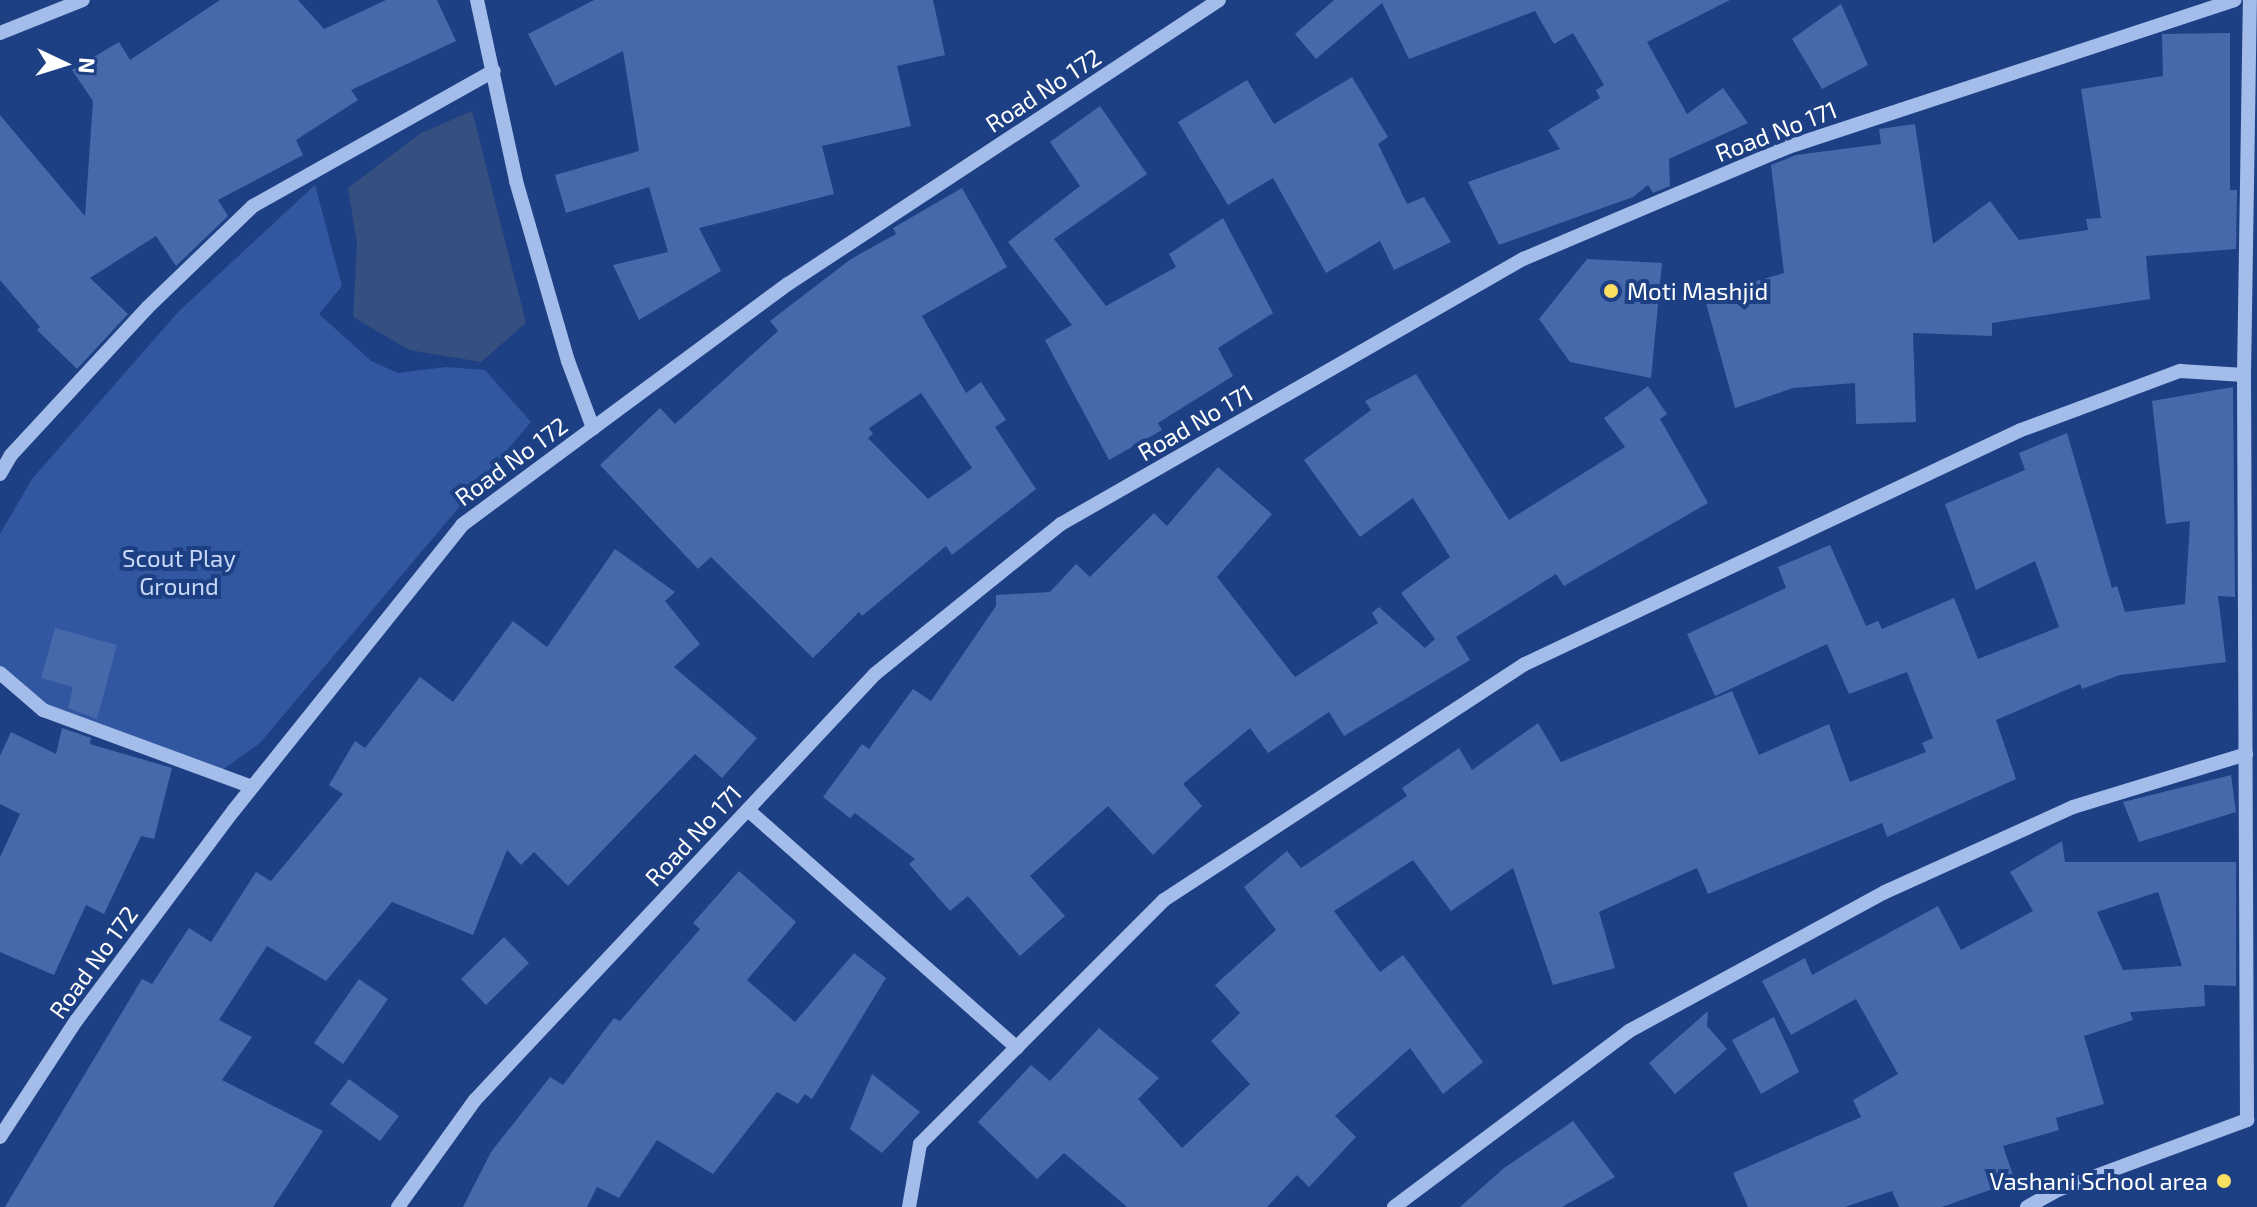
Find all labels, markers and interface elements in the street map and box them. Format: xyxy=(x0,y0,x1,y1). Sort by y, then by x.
north arrow xyxy=(24,24,104,104)
street label: Road No 172 xyxy=(980,42,1106,138)
text: N xyxy=(74,57,101,74)
street label: Road No 171 xyxy=(1711,95,1841,167)
place label: Moti Mashjid xyxy=(1627,277,1768,305)
marker: Moti Mashjid xyxy=(1602,282,1620,300)
street label: Road No 171 xyxy=(1132,378,1258,466)
street label: Road No 172 xyxy=(449,411,573,511)
park label: Scout Play Ground xyxy=(122,544,236,600)
street label: Road No 171 xyxy=(639,778,747,892)
street label: Road No 172 xyxy=(43,900,143,1024)
place label: Vashani School area xyxy=(1989,1167,2208,1195)
marker: Vashani School area xyxy=(2215,1172,2233,1190)

